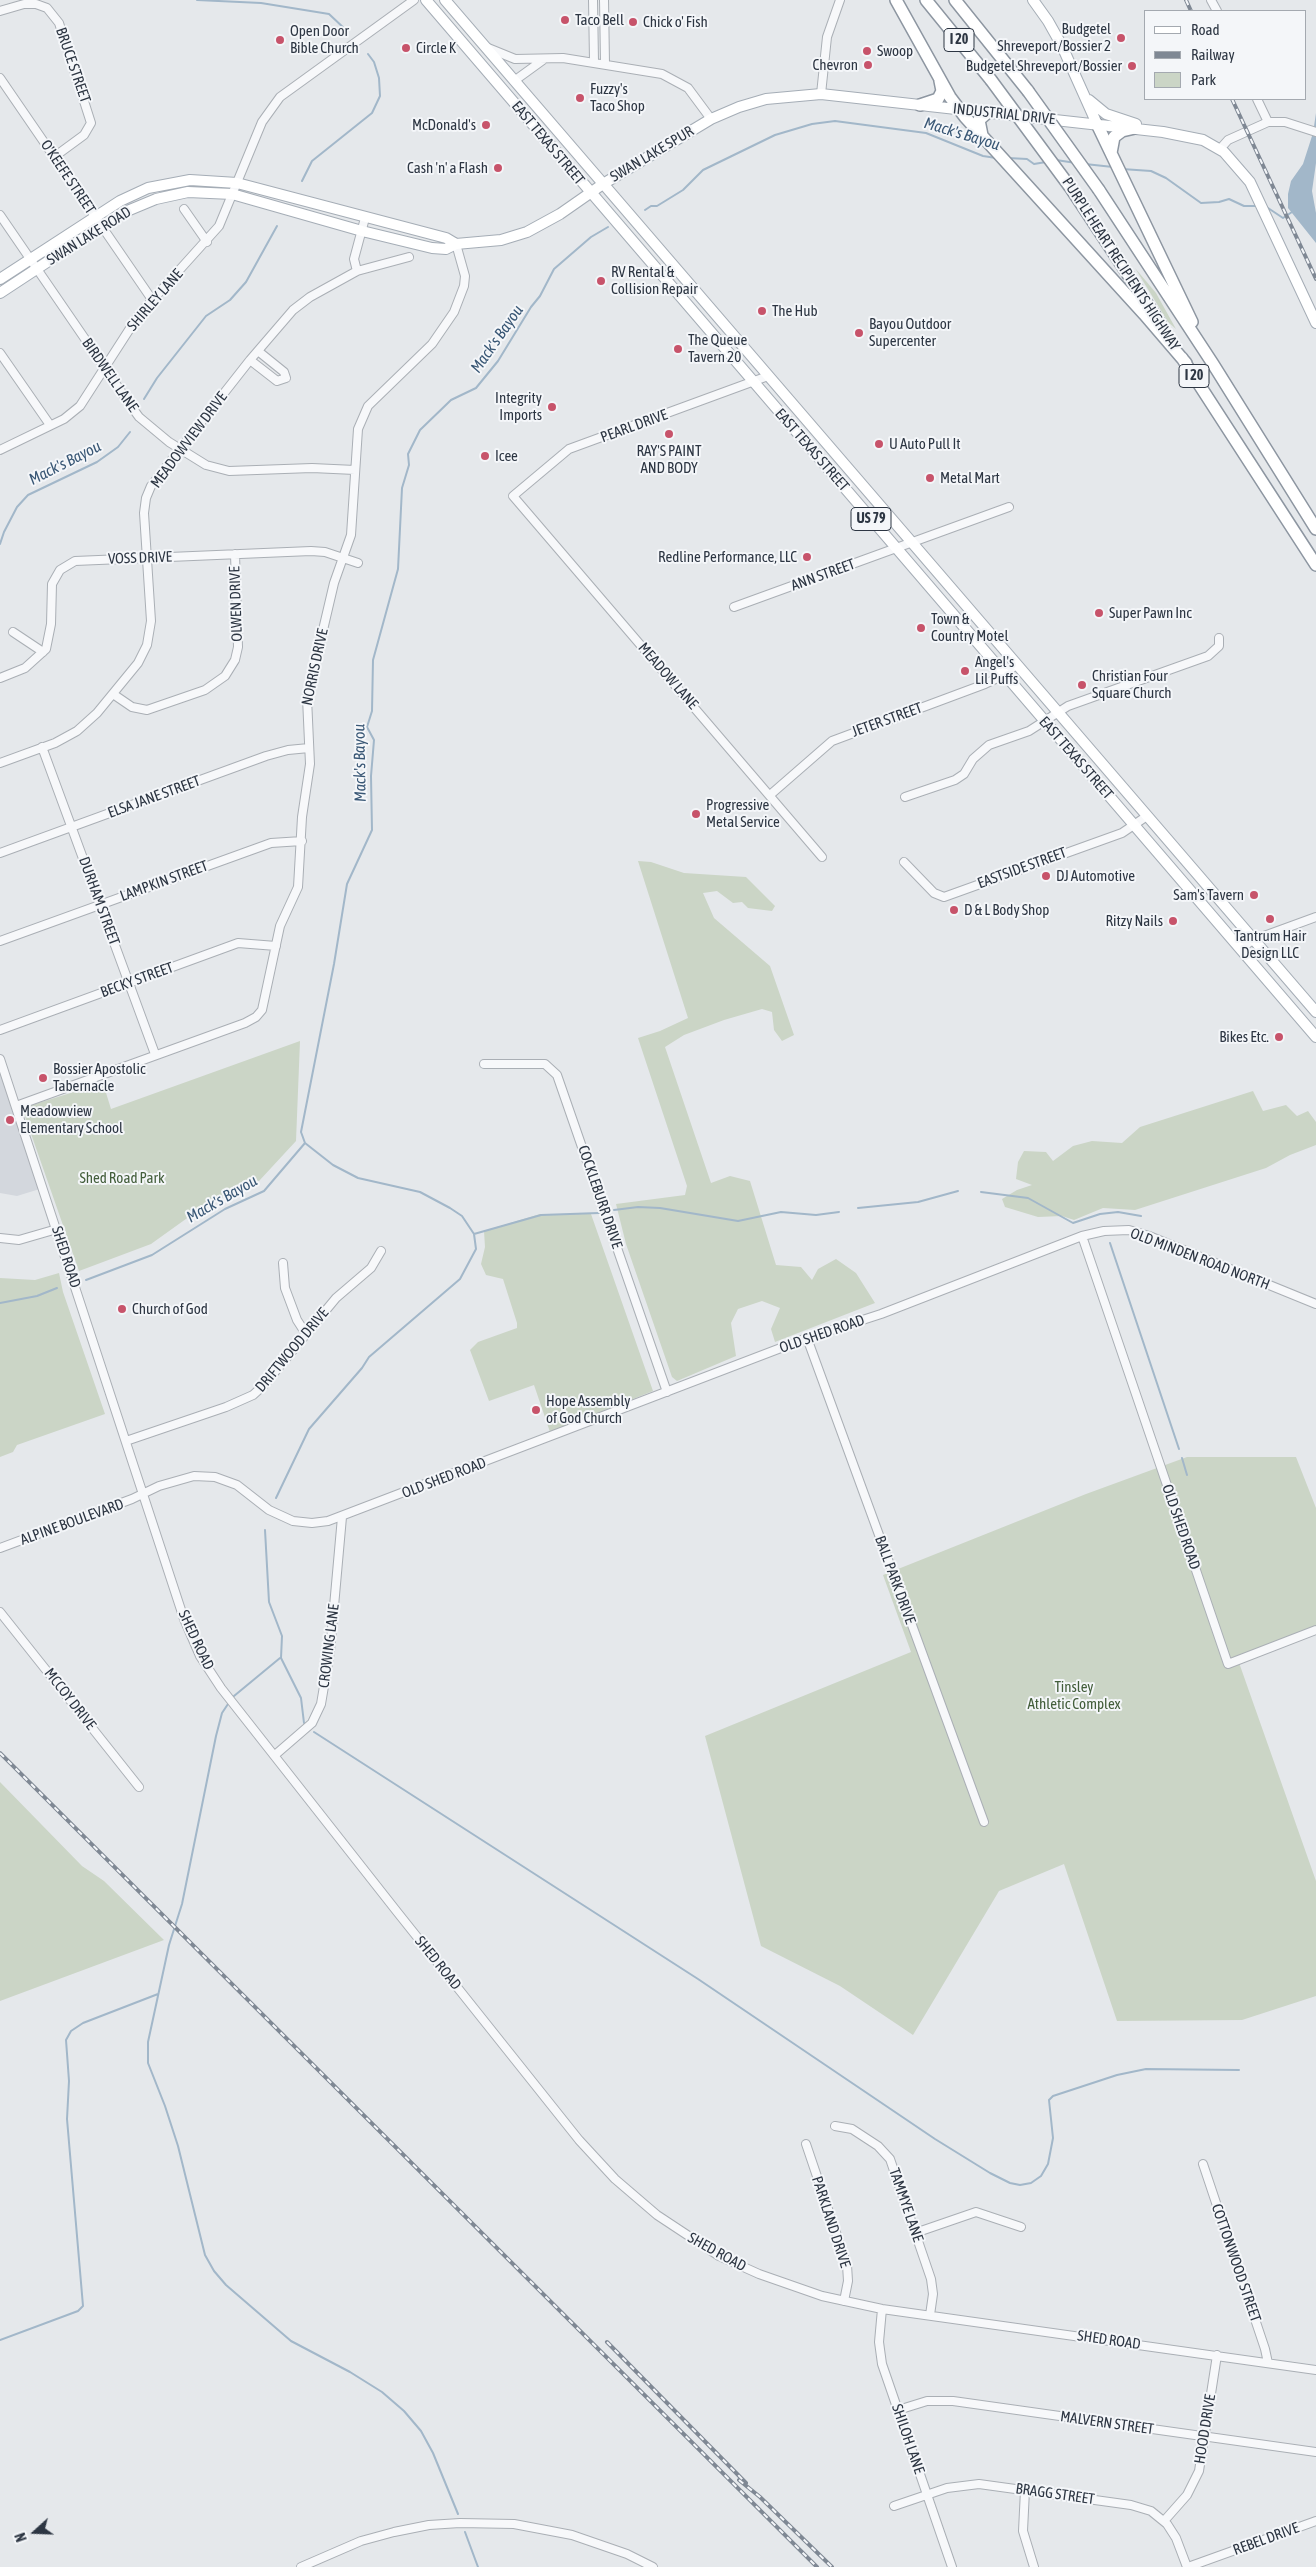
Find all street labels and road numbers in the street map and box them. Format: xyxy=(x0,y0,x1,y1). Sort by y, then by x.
street label: BRUCE STREET xyxy=(52,25,94,105)
road number: I 20 xyxy=(944,28,974,52)
street label: EAST TEXAS STREET xyxy=(508,97,588,189)
street label: INDUSTRIAL DRIVE xyxy=(952,100,1056,128)
street label: SWAN LAKE SPUR xyxy=(607,122,697,186)
street label: O'KEEFE STREET xyxy=(37,136,99,218)
street label: PURPLE HEART RECIPIENTS HIGHWAY xyxy=(1058,174,1184,354)
street label: SWAN LAKE ROAD xyxy=(44,203,134,269)
street label: SHIRLEY LANE xyxy=(123,266,187,334)
street label: BIRDWELL LANE xyxy=(78,335,142,415)
road number: I 20 xyxy=(1179,364,1209,388)
street label: MEADOWVIEW DRIVE xyxy=(147,388,231,492)
street label: EAST TEXAS STREET xyxy=(771,405,853,495)
street label: PEARL DRIVE xyxy=(598,406,670,446)
road number: US 79 xyxy=(851,508,891,530)
street label: VOSS DRIVE xyxy=(108,548,172,568)
street label: ANN STREET xyxy=(789,555,857,595)
street label: OLWEN DRIVE xyxy=(226,566,246,642)
street label: NORRIS DRIVE xyxy=(298,627,332,707)
street label: MEADOW LANE xyxy=(634,639,702,713)
street label: JETER STREET xyxy=(849,699,925,741)
street label: EAST TEXAS STREET xyxy=(1035,713,1117,803)
street label: ELSA JANE STREET xyxy=(105,772,203,822)
street label: EASTSIDE STREET xyxy=(975,844,1069,892)
street label: DURHAM STREET xyxy=(75,854,123,948)
street label: LAMPKIN STREET xyxy=(118,857,210,905)
street label: BECKY STREET xyxy=(98,959,176,1001)
street label: COCKLEBURR DRIVE xyxy=(574,1143,626,1251)
street label: SHED ROAD xyxy=(48,1224,84,1290)
street label: OLD MINDEN ROAD NORTH xyxy=(1128,1224,1272,1294)
street label: DRIFTWOOD DRIVE xyxy=(252,1304,332,1396)
street label: OLD SHED ROAD xyxy=(777,1311,867,1357)
street label: OLD SHED ROAD xyxy=(399,1454,489,1502)
street label: OLD SHED ROAD xyxy=(1158,1482,1204,1572)
street label: ALPINE BOULEVARD xyxy=(18,1495,126,1549)
street label: BALL PARK DRIVE xyxy=(871,1533,919,1627)
street label: CROWING LANE xyxy=(315,1603,343,1689)
street label: SHED ROAD xyxy=(174,1607,218,1673)
street label: MCCOY DRIVE xyxy=(40,1665,100,1733)
street label: SHED ROAD xyxy=(411,1933,465,1993)
street label: TAMMYE LANE xyxy=(885,2166,927,2244)
street label: PARKLAND DRIVE xyxy=(808,2174,854,2270)
street label: COTTONWOOD STREET xyxy=(1207,2202,1265,2324)
street label: SHED ROAD xyxy=(685,2229,749,2275)
street label: SHED ROAD xyxy=(1076,2327,1142,2353)
street label: HOOD DRIVE xyxy=(1191,2393,1219,2465)
street label: SHILOH LANE xyxy=(888,2402,928,2476)
street label: MALVERN STREET xyxy=(1059,2408,1155,2438)
street label: BRAGG STREET xyxy=(1014,2480,1096,2508)
street label: REBEL DRIVE xyxy=(1231,2519,1301,2559)

